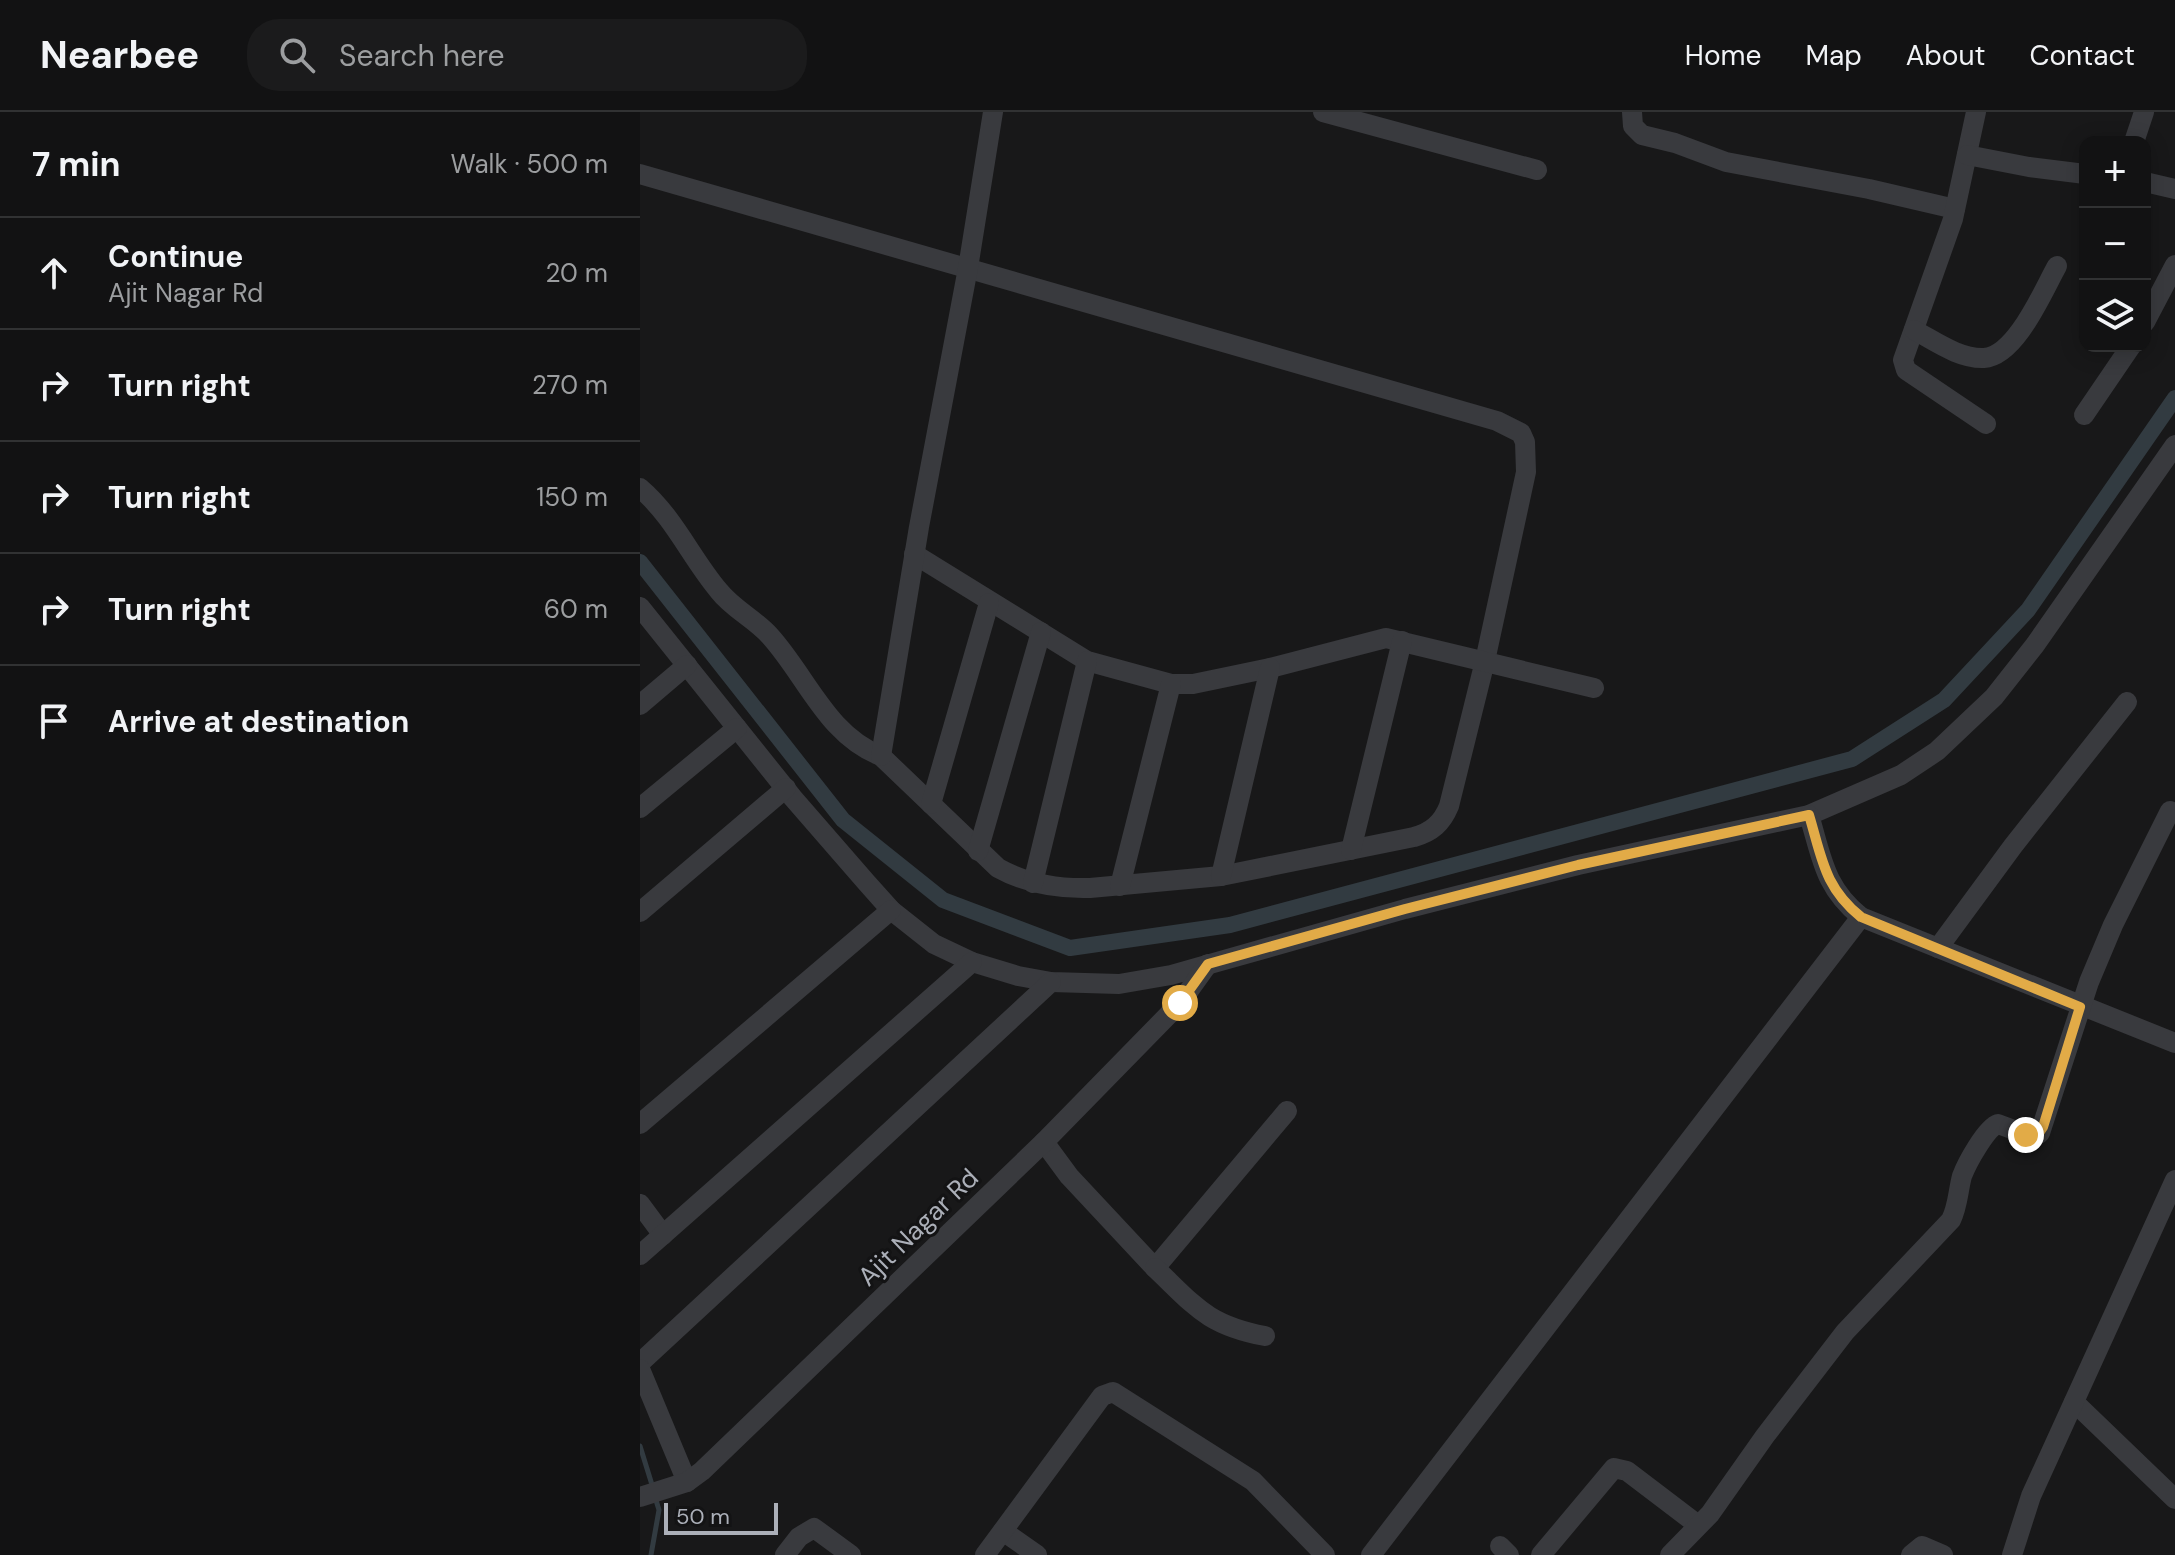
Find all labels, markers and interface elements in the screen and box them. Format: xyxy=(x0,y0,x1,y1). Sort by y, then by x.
search box xyxy=(247,19,807,91)
text: Nearbee xyxy=(40,30,199,80)
icon: search xyxy=(275,33,319,77)
text: Search here xyxy=(339,36,505,75)
text: Home xyxy=(1685,37,1761,74)
text: Map xyxy=(1805,37,1862,74)
text: About xyxy=(1906,37,1985,74)
text: Contact xyxy=(2029,37,2135,74)
map controls xyxy=(2079,136,2151,352)
button: + xyxy=(2079,136,2151,208)
text: 7 min xyxy=(32,142,121,187)
text: Walk · 500 m xyxy=(451,147,608,181)
button: − xyxy=(2079,208,2151,280)
text: Continue xyxy=(108,237,243,276)
icon: ahead xyxy=(32,251,76,295)
text: 20 m xyxy=(545,256,608,290)
text: Ajit Nagar Rd xyxy=(108,276,263,310)
button: layers xyxy=(2079,280,2151,352)
icon: right xyxy=(32,363,76,407)
text: Turn right xyxy=(108,366,251,405)
text: 270 m xyxy=(532,368,608,402)
icon: right xyxy=(32,475,76,519)
text: Turn right xyxy=(108,478,251,517)
text: 150 m xyxy=(536,480,608,514)
icon: right xyxy=(32,587,76,631)
text: Turn right xyxy=(108,590,251,629)
text: 60 m xyxy=(544,592,608,626)
icon: arrive xyxy=(32,699,76,743)
text: Arrive at destination xyxy=(108,702,409,741)
route start xyxy=(1162,985,1198,1021)
route end xyxy=(2008,1117,2044,1153)
street label: Ajit Nagar Rd xyxy=(850,1161,986,1293)
scale bar xyxy=(664,1499,778,1535)
text: 50 m xyxy=(676,1502,730,1531)

